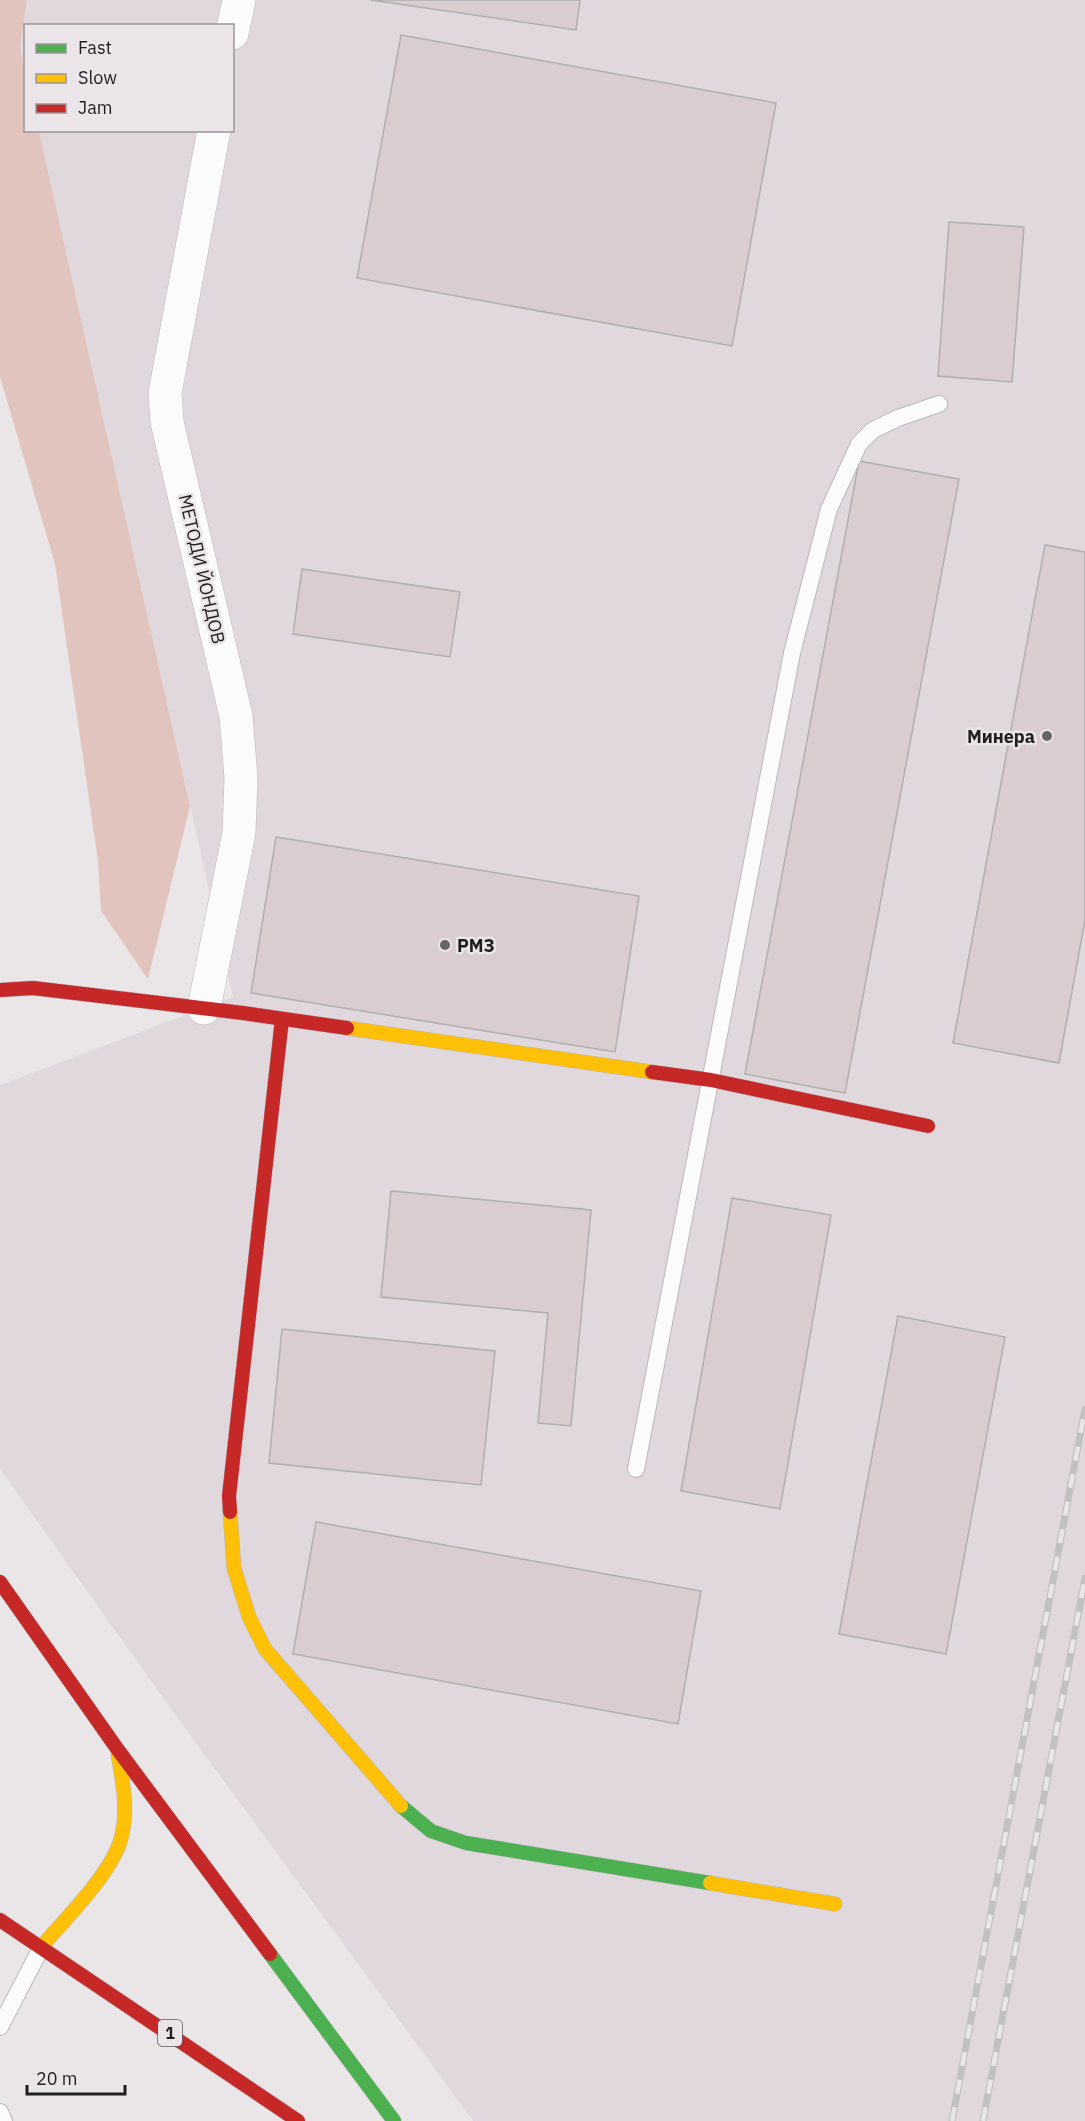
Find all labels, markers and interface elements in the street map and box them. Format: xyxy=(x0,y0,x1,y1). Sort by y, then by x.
legend xyxy=(24,24,234,132)
text: Fast xyxy=(78,36,112,59)
text: Slow xyxy=(78,66,117,89)
text: Jam xyxy=(78,96,113,119)
street label: МЕТОДИ ЙОНДОВ xyxy=(174,492,230,646)
place label: Минера xyxy=(967,725,1035,748)
marker: Минера xyxy=(1040,729,1054,743)
place label: РМЗ xyxy=(457,934,495,957)
marker: РМЗ xyxy=(438,938,452,952)
road number: 1 xyxy=(158,2020,182,2046)
scale bar xyxy=(27,2058,124,2096)
text: 20 m xyxy=(36,2067,78,2090)

